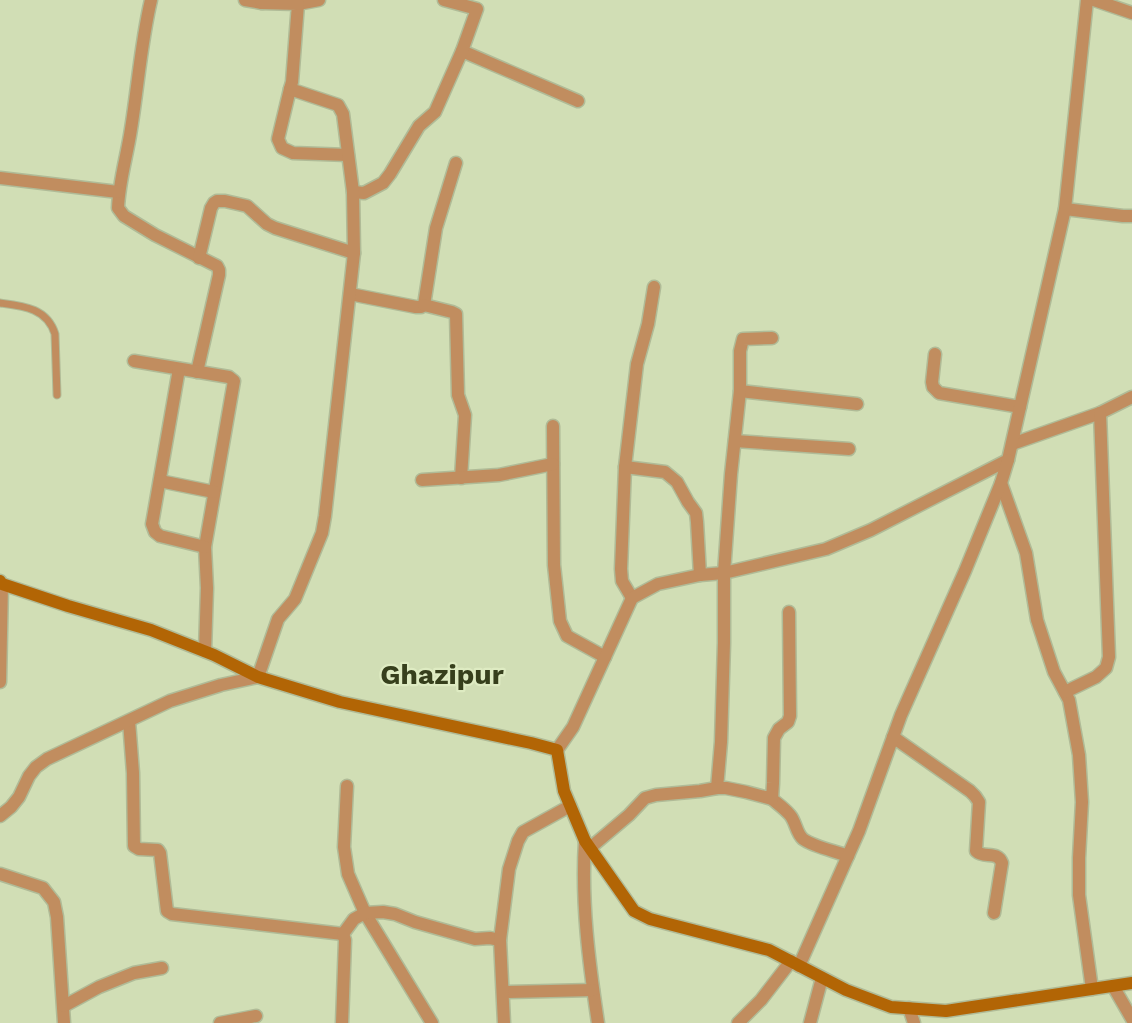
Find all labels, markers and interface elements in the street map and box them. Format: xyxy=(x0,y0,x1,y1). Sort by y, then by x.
district label: Ghazipur xyxy=(380,658,504,691)

